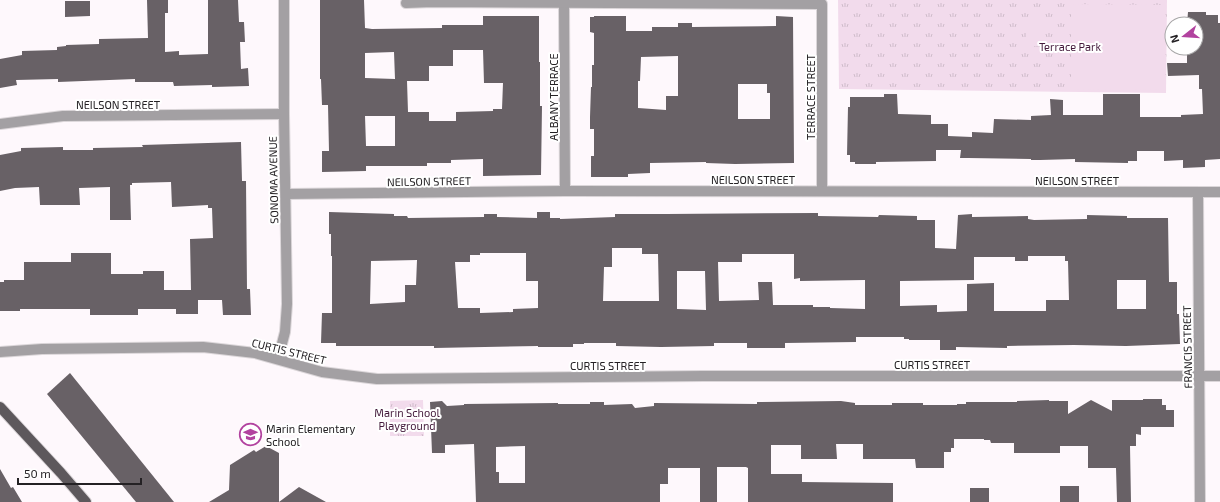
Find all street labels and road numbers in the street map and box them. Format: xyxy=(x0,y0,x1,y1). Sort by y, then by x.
street label: ALBANY TERRACE xyxy=(547,53,560,141)
street label: TERRACE STREET xyxy=(804,53,817,140)
street label: NEILSON STREET xyxy=(76,98,161,111)
street label: SONOMA AVENUE xyxy=(266,136,280,224)
street label: NEILSON STREET xyxy=(711,173,796,186)
street label: NEILSON STREET xyxy=(387,174,472,188)
street label: NEILSON STREET xyxy=(1035,174,1120,187)
street label: FRANCIS STREET xyxy=(1180,305,1194,389)
street label: CURTIS STREET xyxy=(250,335,328,367)
street label: CURTIS STREET xyxy=(894,358,971,371)
street label: CURTIS STREET xyxy=(570,359,647,372)

